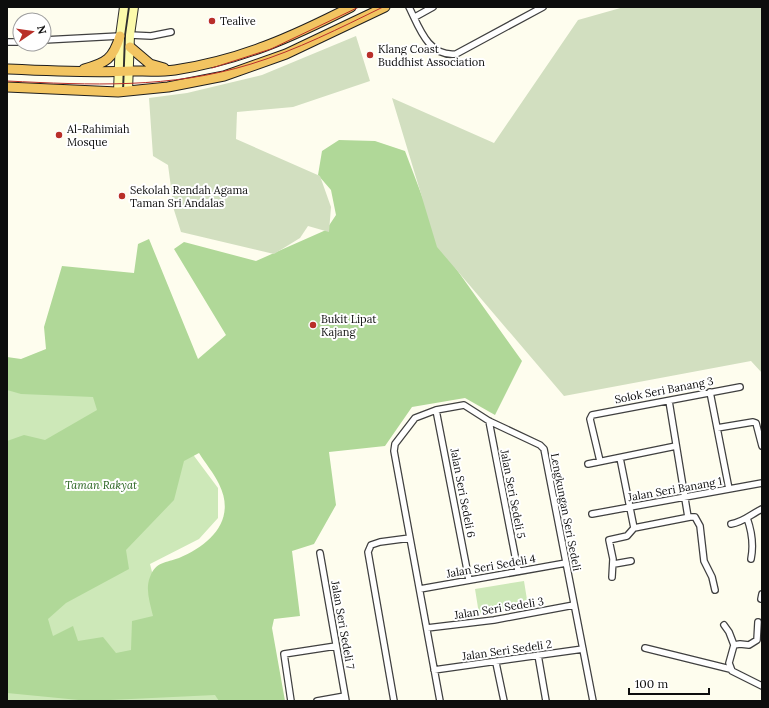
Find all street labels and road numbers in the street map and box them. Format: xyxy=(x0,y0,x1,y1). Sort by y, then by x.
street label: Solok Seri Banang 3 xyxy=(613,374,715,406)
street label: Jalan Seri Sedeli 6 xyxy=(447,446,479,539)
street label: Jalan Seri Sedeli 5 xyxy=(497,447,529,540)
street label: Lengkungan Seri Sedeli xyxy=(548,452,584,572)
street label: Jalan Seri Banang 1 xyxy=(626,474,723,504)
street label: Jalan Seri Sedeli 4 xyxy=(444,551,537,581)
street label: Jalan Seri Sedeli 7 xyxy=(328,579,358,670)
street label: Jalan Seri Sedeli 3 xyxy=(452,594,545,622)
street label: Jalan Seri Sedeli 2 xyxy=(460,637,553,663)

